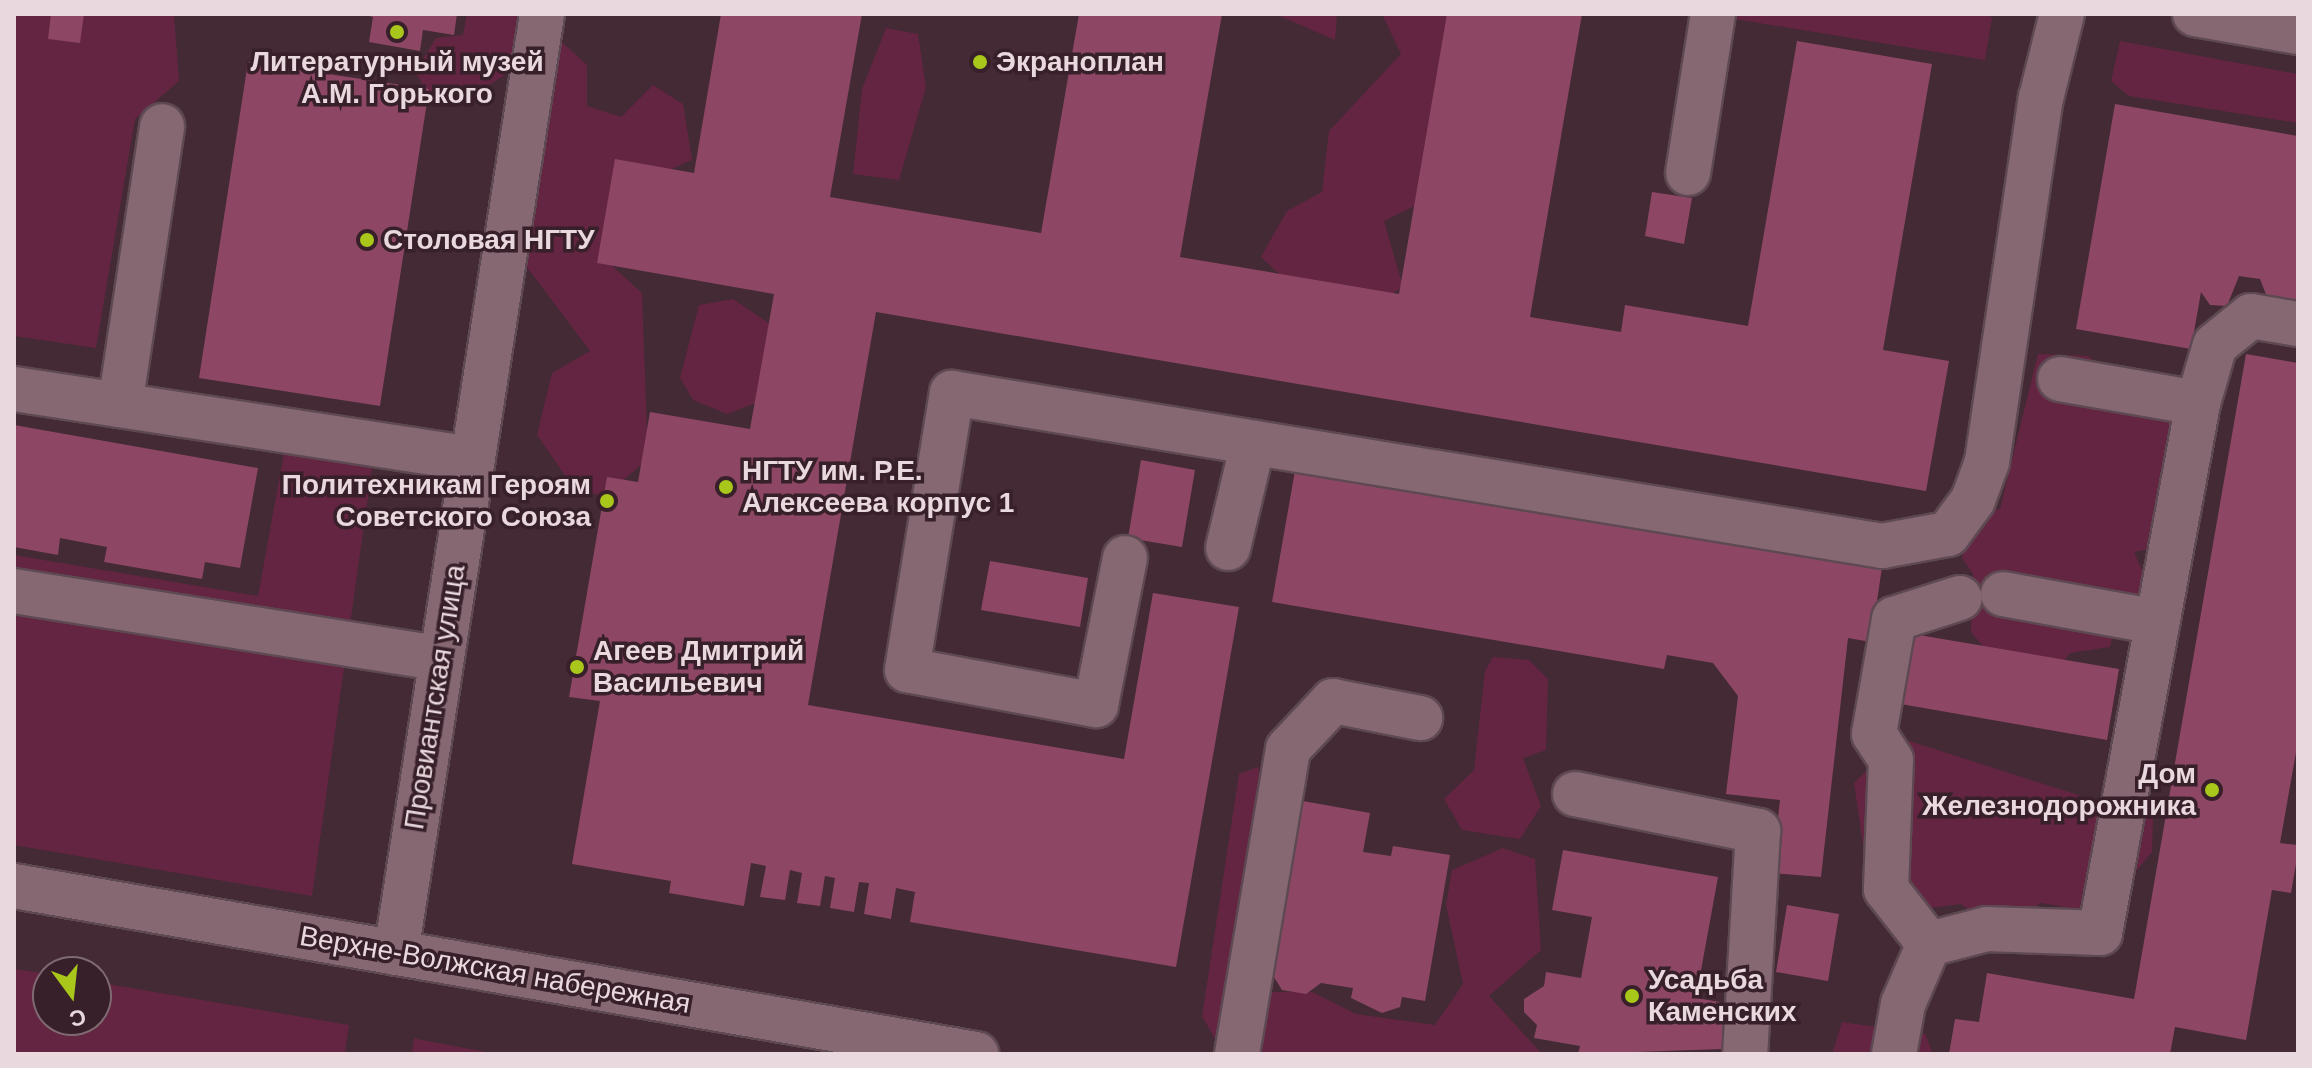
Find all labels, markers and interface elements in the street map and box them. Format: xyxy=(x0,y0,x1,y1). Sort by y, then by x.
marker: Литературный музей А.М. Горького xyxy=(388,23,406,41)
place label: Литературный музей А.М. Горького xyxy=(250,45,544,111)
place label: Экраноплан xyxy=(996,45,1164,79)
marker: Экраноплан xyxy=(971,53,989,71)
place label: Столовая НГТУ xyxy=(383,223,595,257)
marker: Столовая НГТУ xyxy=(358,231,376,249)
place label: НГТУ им. Р.Е. Алексеева корпус 1 xyxy=(742,454,1014,520)
place label: Политехникам Героям Советского Союза xyxy=(282,468,591,534)
marker: НГТУ им. Р.Е. Алексеева корпус 1 xyxy=(717,478,735,496)
marker: Политехникам Героям Советского Союза xyxy=(598,492,616,510)
street label: Провиантская улица xyxy=(397,562,473,832)
place label: Агеев Дмитрий Васильевич xyxy=(593,634,804,700)
marker: Агеев Дмитрий Васильевич xyxy=(568,658,586,676)
place label: Дом Железнодорожника xyxy=(1922,757,2196,823)
marker: Дом Железнодорожника xyxy=(2203,781,2221,799)
street label: Верхне-Волжская набережная xyxy=(297,919,693,1021)
north arrow xyxy=(32,956,112,1036)
place label: Усадьба Каменских xyxy=(1648,963,1797,1029)
marker: Усадьба Каменских xyxy=(1623,987,1641,1005)
text: С xyxy=(67,1004,89,1032)

